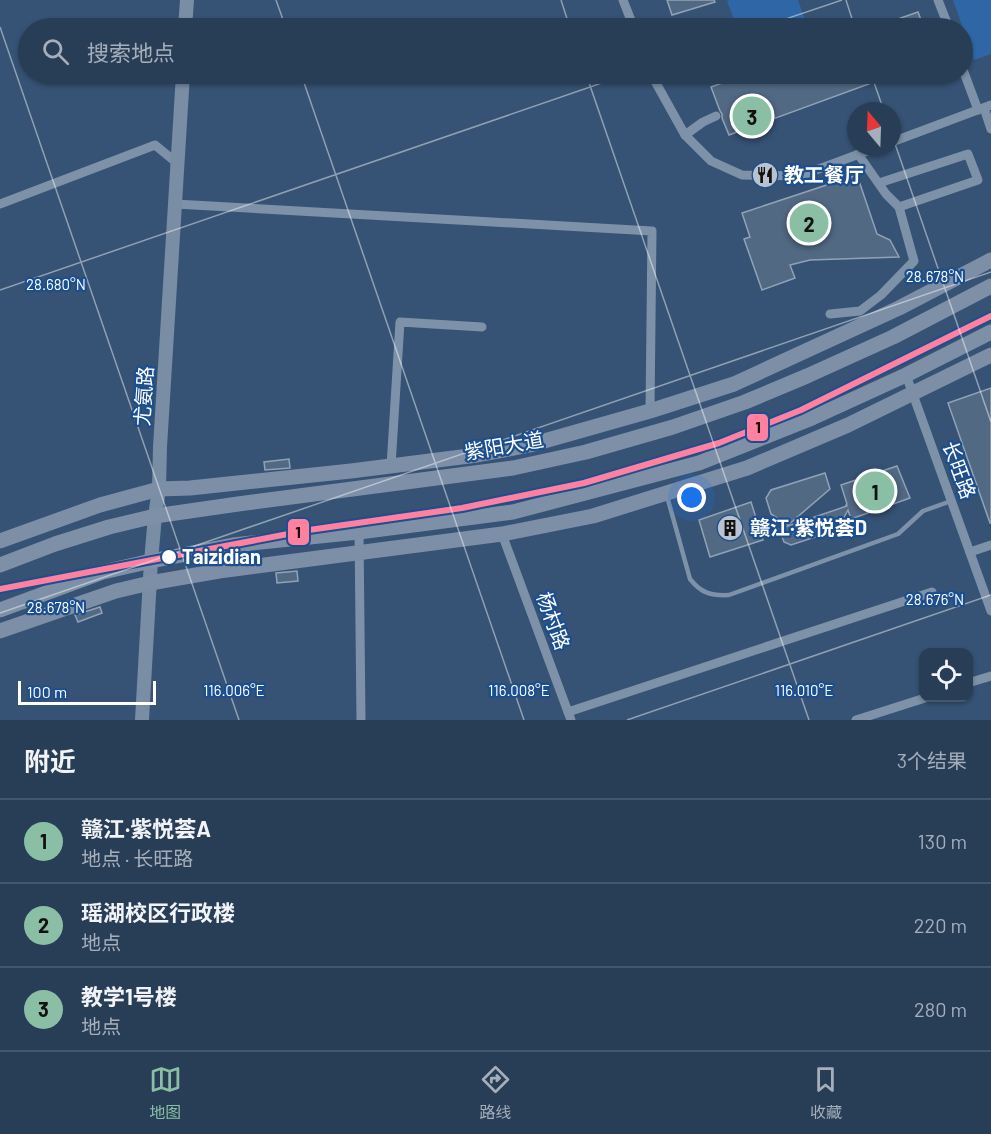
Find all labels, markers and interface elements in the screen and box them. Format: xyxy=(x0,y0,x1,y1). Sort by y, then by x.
search box xyxy=(18,18,973,84)
icon: search xyxy=(39,35,72,68)
text: 搜索地点 xyxy=(87,39,175,65)
pin: 3 xyxy=(732,94,771,138)
north arrow xyxy=(847,102,901,156)
restaurant icon: 教工餐厅 xyxy=(750,160,780,190)
place label: 教工餐厅 xyxy=(784,162,864,186)
pin: 2 xyxy=(790,200,828,246)
text: 28.678°N xyxy=(906,267,964,285)
text: 28.680°N xyxy=(26,275,86,293)
street label: 尤氨路 xyxy=(129,365,157,427)
line badge: 1 xyxy=(746,413,769,442)
text: 1 xyxy=(755,417,761,436)
street label: 紫阳大道 xyxy=(462,426,545,464)
street label: 长旺路 xyxy=(938,437,981,502)
pin: 1 xyxy=(856,468,894,514)
your location xyxy=(677,483,706,512)
building icon: 赣江·紫悦荟D xyxy=(715,513,745,543)
place label: 赣江·紫悦荟D xyxy=(750,515,867,539)
line badge: 1 xyxy=(287,518,310,546)
text: 1 xyxy=(295,522,301,541)
place label: Taizidian xyxy=(182,544,261,568)
marker: Taizidian xyxy=(160,548,178,566)
street label: 杨村路 xyxy=(532,588,575,653)
text: 28.676°N xyxy=(906,590,964,608)
text: 28.678°N xyxy=(27,598,85,616)
map controls xyxy=(919,648,973,702)
button: locate xyxy=(919,648,973,702)
scale bar xyxy=(18,678,156,706)
text: 116.006°E xyxy=(203,681,265,699)
text: 116.008°E xyxy=(488,681,550,699)
text: 116.010°E xyxy=(775,681,833,699)
text: 100 m xyxy=(27,682,67,701)
text: 附近 xyxy=(24,745,76,776)
text: 3个结果 xyxy=(897,748,967,772)
text: 赣江·紫悦荟A xyxy=(81,815,211,841)
text: 1 xyxy=(40,829,47,853)
text: 130 m xyxy=(918,829,967,853)
text: 地点 · 长旺路 xyxy=(81,846,193,870)
text: 瑶湖校区行政楼 xyxy=(81,899,235,925)
text: 2 xyxy=(38,913,49,937)
text: 220 m xyxy=(914,913,967,937)
text: 地点 xyxy=(81,930,121,954)
text: 教学1号楼 xyxy=(81,983,177,1009)
text: 3 xyxy=(38,997,49,1021)
text: 280 m xyxy=(914,997,967,1021)
text: 地点 xyxy=(81,1014,121,1038)
tab: 地图 xyxy=(149,1063,182,1123)
tab: 路线 xyxy=(479,1063,512,1123)
tab: 收藏 xyxy=(809,1063,842,1123)

